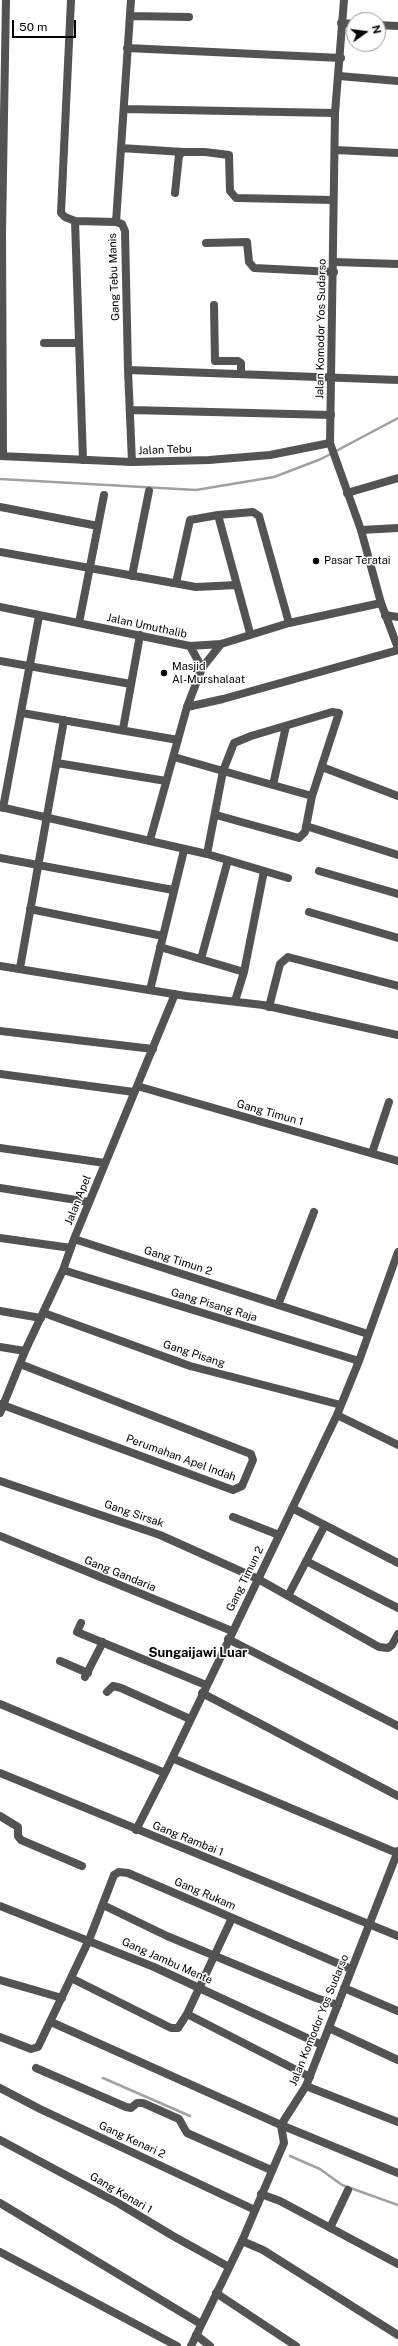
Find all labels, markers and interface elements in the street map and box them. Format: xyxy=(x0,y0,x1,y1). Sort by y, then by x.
scale bar xyxy=(14,12,78,38)
north arrow xyxy=(346,12,386,52)
text: 50 m xyxy=(19,20,47,34)
text: N xyxy=(370,24,384,35)
street label: Gang Tebu Manis xyxy=(106,233,122,321)
street label: Jalan Komodor Yos Sudarso xyxy=(313,259,329,399)
street label: Jalan Tebu xyxy=(138,442,192,458)
place label: Pasar Teratai xyxy=(324,554,391,568)
marker: Pasar Teratai xyxy=(311,556,321,566)
street label: Jalan Umuthalib xyxy=(106,611,188,641)
place label: Masjid Al-Murshalaat xyxy=(172,660,245,686)
marker: Masjid Al-Murshalaat xyxy=(159,668,169,678)
street label: Gang Timun 1 xyxy=(235,1097,305,1129)
street label: Jalan Apel xyxy=(62,1173,94,1227)
street label: Gang Timun 2 xyxy=(142,1244,214,1278)
street label: Gang Pisang Raja xyxy=(169,1286,259,1324)
street label: Gang Pisang xyxy=(161,1338,227,1370)
street label: Perumahan Apel Indah xyxy=(124,1432,238,1484)
street label: Gang Sirsak xyxy=(102,1498,166,1530)
street label: Gang Timun 2 xyxy=(224,1544,266,1614)
street label: Gang Gandaria xyxy=(82,1554,158,1594)
district label: Sungaijawi Luar xyxy=(149,1645,247,1661)
street label: Gang Rambai 1 xyxy=(151,1819,225,1859)
street label: Gang Rukam xyxy=(172,1875,238,1913)
street label: Gang Jambu Mente xyxy=(120,1935,214,1987)
street label: Jalan Komodor Yos Sudarso xyxy=(287,1952,351,2088)
street label: Gang Kenari 2 xyxy=(97,2119,167,2161)
street label: Gang Kenari 1 xyxy=(87,2170,155,2216)

